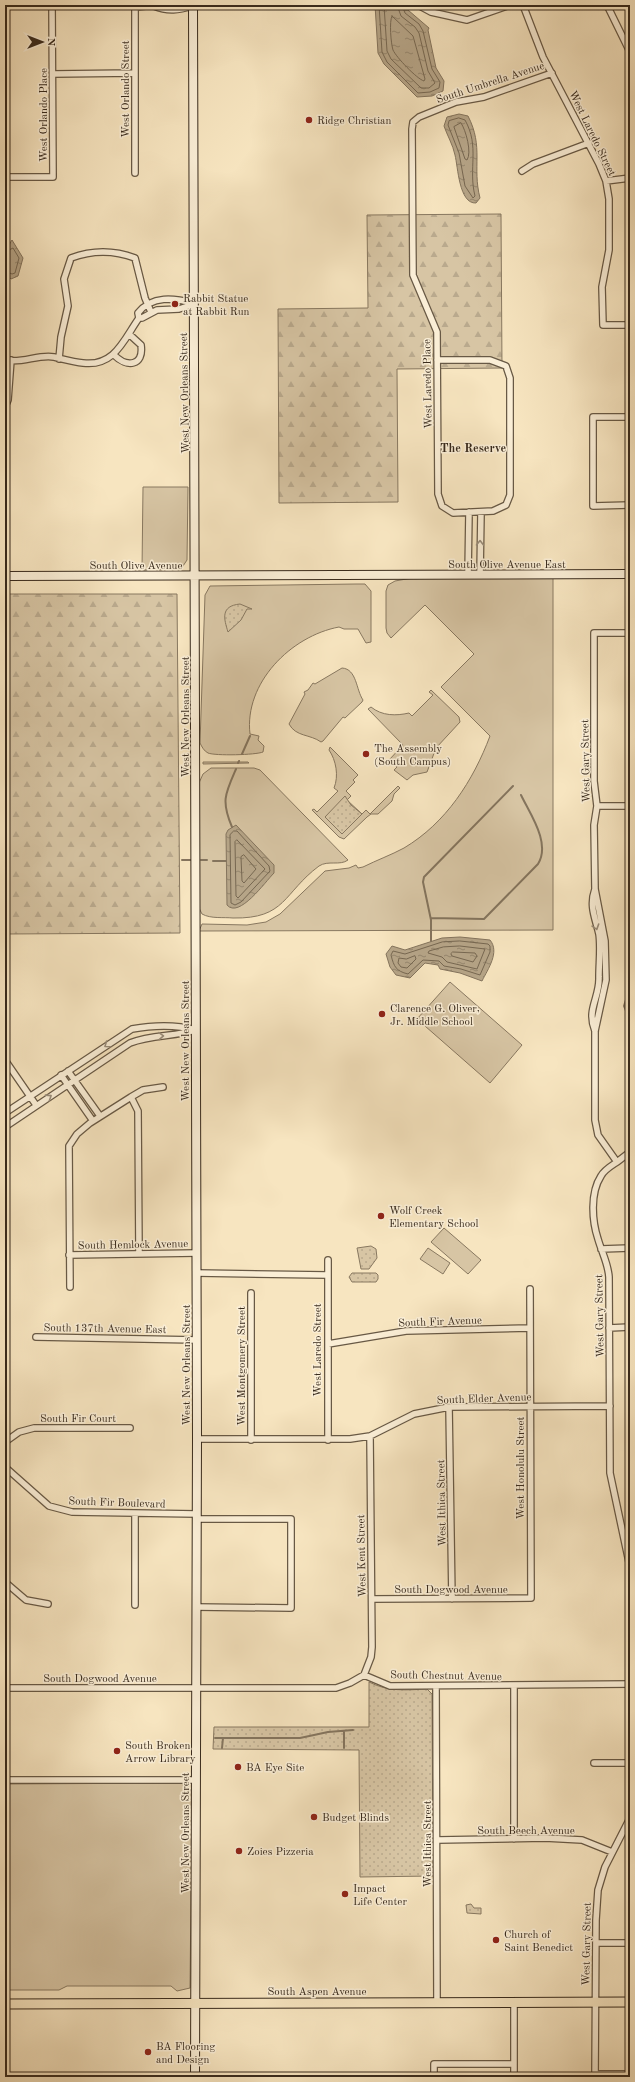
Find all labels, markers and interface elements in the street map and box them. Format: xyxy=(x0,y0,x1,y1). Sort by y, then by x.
north arrow xyxy=(22,22,62,62)
text: N xyxy=(45,38,56,47)
street label: West Orlando Street xyxy=(121,40,132,138)
street label: South Umbrella Avenue xyxy=(435,61,546,106)
street label: West Orlando Place xyxy=(39,68,50,162)
street label: West Laredo Street xyxy=(566,89,617,178)
marker: Ridge Christian xyxy=(304,115,314,125)
place label: Ridge Christian xyxy=(317,116,392,127)
place label: Rabbit Statue at Rabbit Run xyxy=(183,294,250,318)
marker: Rabbit Statue at Rabbit Run xyxy=(170,299,180,309)
street label: West New Orleans Street xyxy=(179,332,192,454)
street label: West Laredo Place xyxy=(422,339,435,429)
district label: The Reserve xyxy=(440,443,506,455)
one-way arrow xyxy=(476,540,484,546)
street label: South Olive Avenue East xyxy=(448,560,566,571)
street label: South Olive Avenue xyxy=(89,561,183,572)
street label: West New Orleans Street xyxy=(181,656,192,778)
street label: West Gary Street xyxy=(580,719,593,803)
place label: The Assembly (South Campus) xyxy=(374,744,451,768)
marker: The Assembly (South Campus) xyxy=(361,749,371,759)
one-way arrow xyxy=(591,923,600,930)
street label: West New Orleans Street xyxy=(181,980,192,1102)
place label: Clarence G. Oliver, Jr. Middle School xyxy=(390,1004,480,1028)
marker: Clarence G. Oliver, Jr. Middle School xyxy=(377,1009,387,1019)
one-way arrow xyxy=(158,1032,164,1040)
one-way arrow xyxy=(104,1040,111,1047)
one-way arrow xyxy=(45,1094,52,1102)
place label: Wolf Creek Elementary School xyxy=(389,1206,479,1230)
marker: Wolf Creek Elementary School xyxy=(376,1211,386,1221)
street label: South Hemlock Avenue xyxy=(78,1239,188,1252)
street label: West Gary Street xyxy=(594,1274,607,1358)
street label: West Laredo Street xyxy=(313,1303,324,1397)
street label: West New Orleans Street xyxy=(182,1304,193,1426)
street label: West Montgomery Street xyxy=(237,1306,248,1426)
street label: South Fir Avenue xyxy=(398,1316,482,1329)
street label: South 137th Avenue East xyxy=(43,1323,167,1336)
street label: South Elder Avenue xyxy=(436,1392,532,1407)
street label: South Fir Court xyxy=(40,1414,116,1425)
street label: West Honolulu Street xyxy=(516,1416,527,1519)
street label: West Ithica Street xyxy=(436,1459,449,1547)
street label: South Fir Boulevard xyxy=(68,1496,166,1511)
street label: West Kent Street xyxy=(356,1514,369,1597)
street label: South Dogwood Avenue xyxy=(394,1585,508,1596)
street label: South Chestnut Avenue xyxy=(390,1670,502,1683)
street label: South Dogwood Avenue xyxy=(43,1674,157,1685)
place label: South Broken Arrow Library xyxy=(125,1741,196,1765)
marker: South Broken Arrow Library xyxy=(112,1746,122,1756)
marker: BA Eye Site xyxy=(233,1762,243,1772)
place label: BA Eye Site xyxy=(246,1763,304,1774)
street label: West New Orleans Street xyxy=(181,1772,192,1894)
street label: West Ithica Street xyxy=(423,1800,434,1888)
marker: Budget Blinds xyxy=(309,1812,319,1822)
place label: Budget Blinds xyxy=(322,1813,389,1824)
street label: South Beech Avenue xyxy=(477,1826,575,1837)
marker: Zoies Pizzeria xyxy=(234,1846,244,1856)
place label: Zoies Pizzeria xyxy=(247,1847,314,1858)
place label: Impact Life Center xyxy=(353,1884,407,1908)
marker: Impact Life Center xyxy=(340,1889,350,1899)
street label: West Gary Street xyxy=(581,1902,594,1986)
place label: Church of Saint Benedict xyxy=(504,1930,573,1954)
marker: Church of Saint Benedict xyxy=(491,1935,501,1945)
street label: South Aspen Avenue xyxy=(268,1987,366,1998)
place label: BA Flooring and Design xyxy=(156,2042,215,2066)
marker: BA Flooring and Design xyxy=(143,2047,153,2057)

